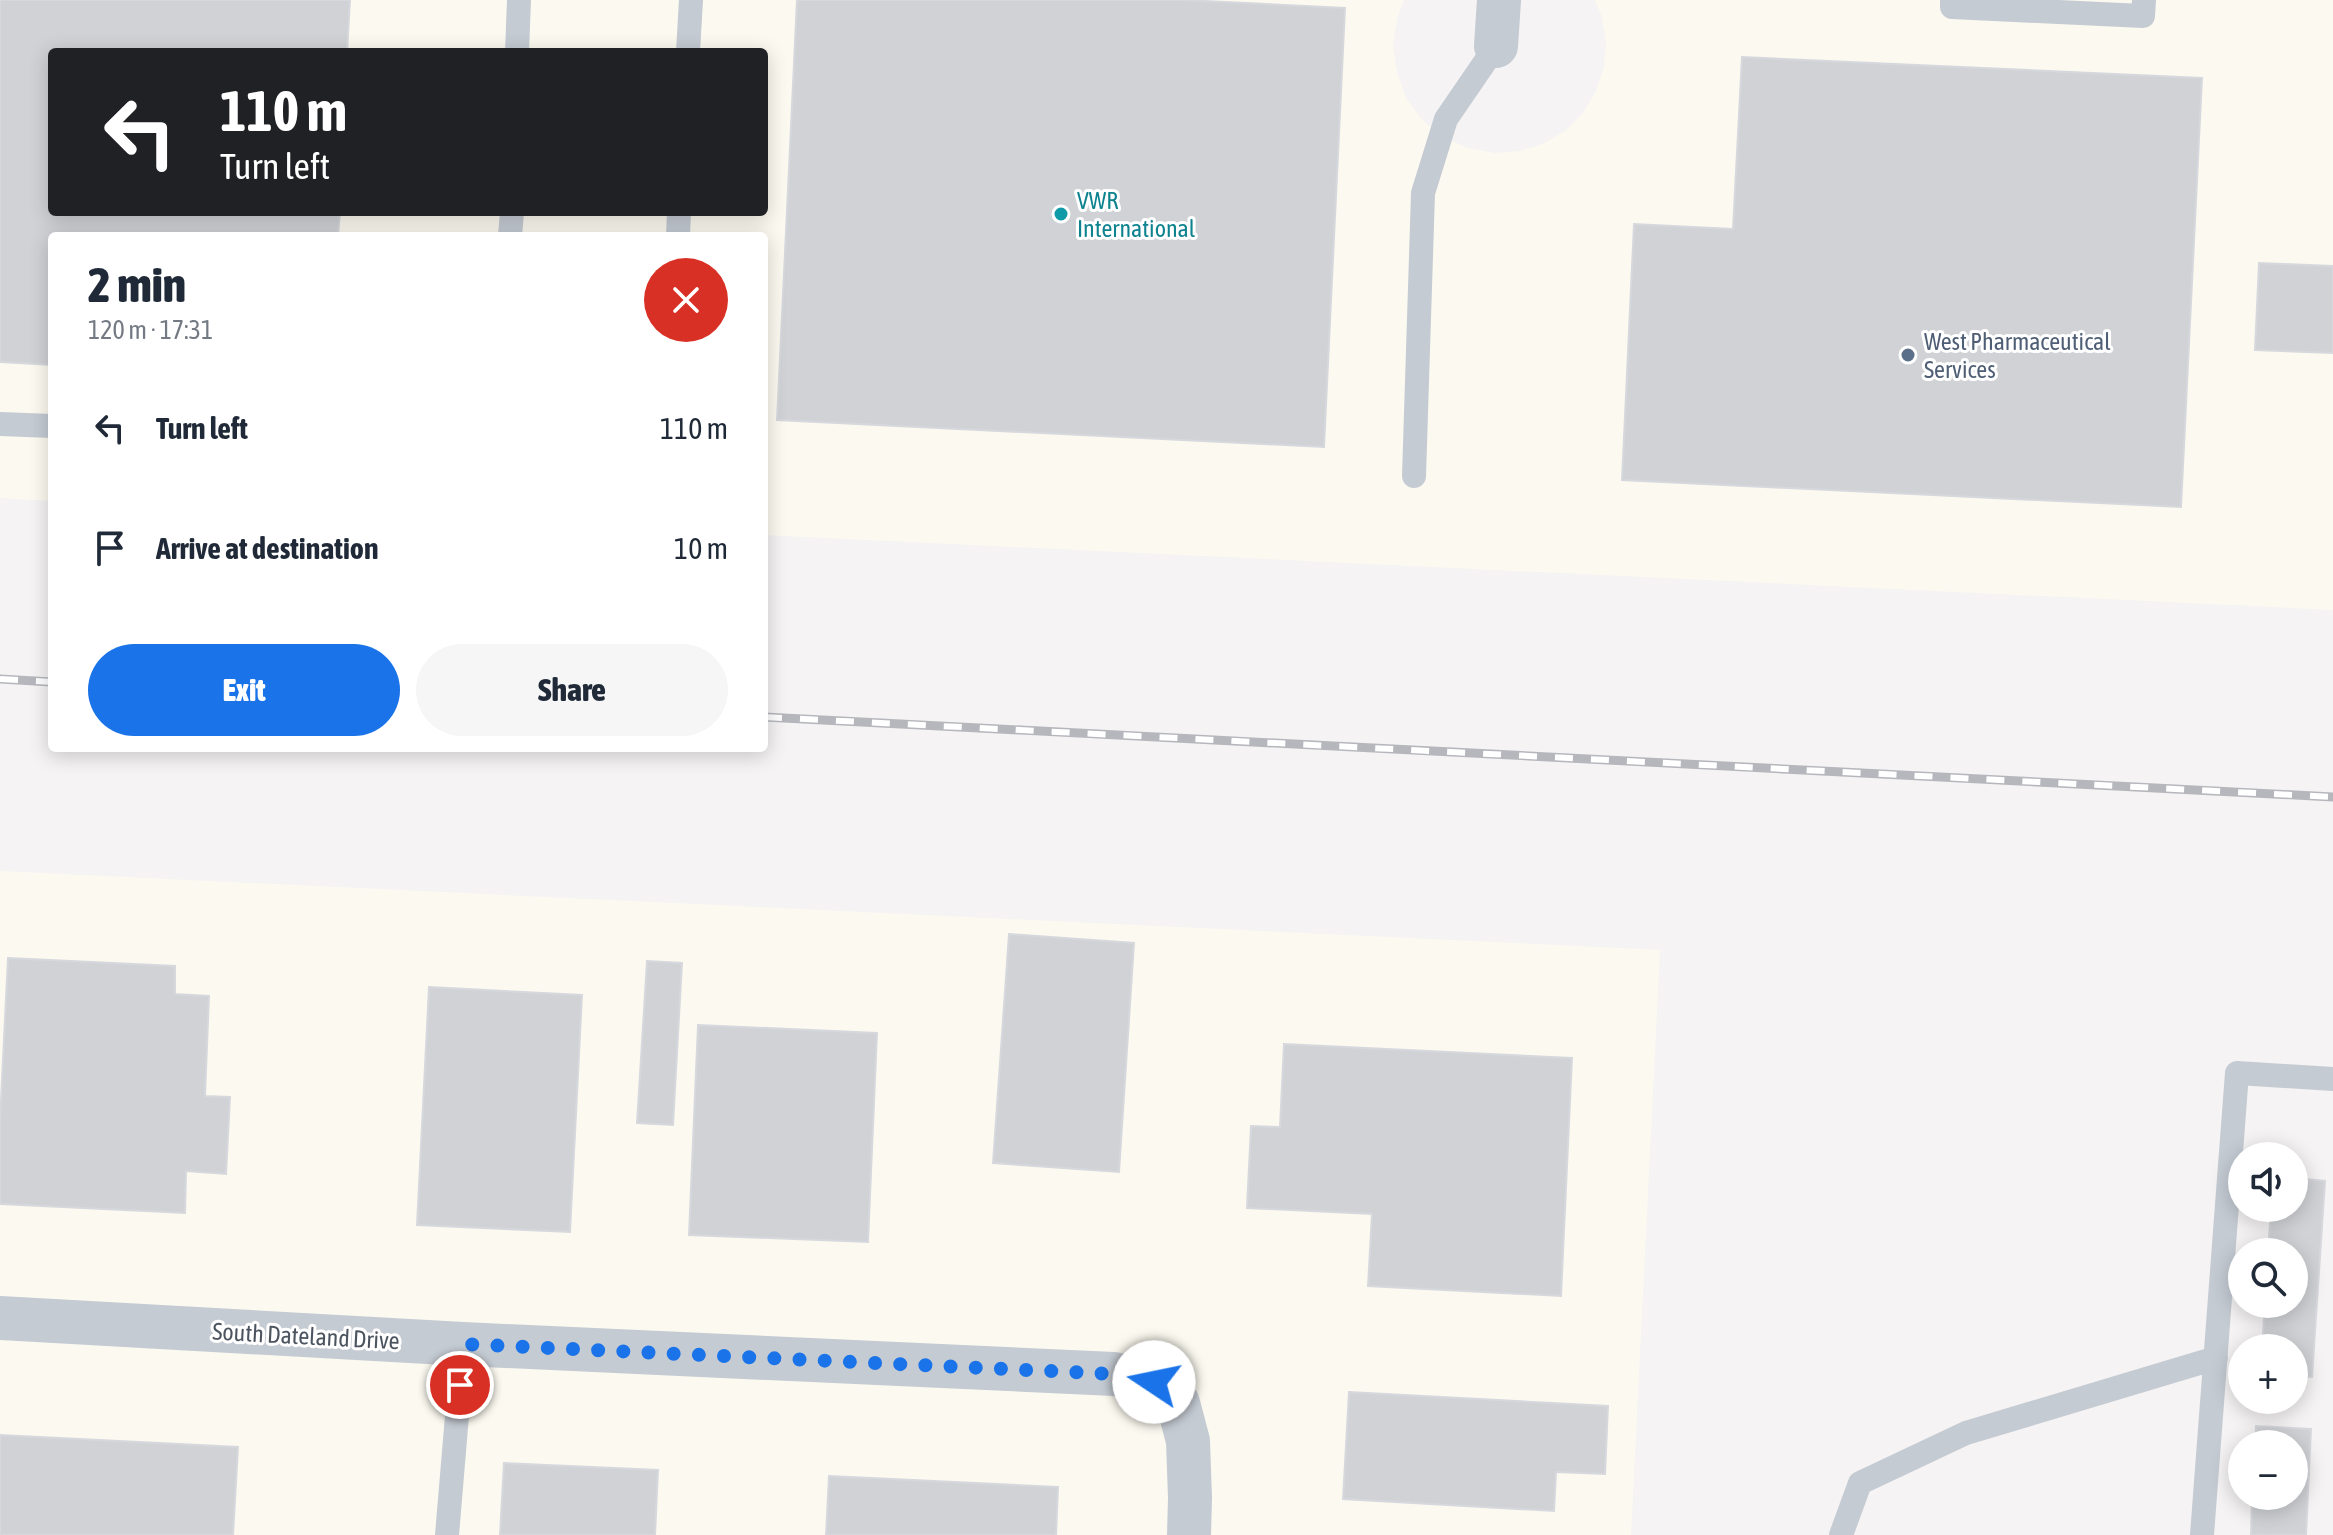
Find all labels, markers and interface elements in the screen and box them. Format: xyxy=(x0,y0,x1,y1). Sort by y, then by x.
text: 110 m xyxy=(220,79,347,143)
icon: left xyxy=(88,80,192,184)
text: Turn left xyxy=(220,145,330,187)
place label: VWR International xyxy=(1077,187,1196,242)
marker: VWR International xyxy=(1052,205,1070,223)
text: 2 min xyxy=(88,257,186,312)
button: close xyxy=(644,258,728,342)
text: 120 m · 17:31 xyxy=(88,315,213,345)
place label: West Pharmaceutical Services xyxy=(1924,328,2111,383)
marker: West Pharmaceutical Services xyxy=(1899,346,1917,364)
icon: left xyxy=(88,406,132,450)
text: Turn left xyxy=(156,411,248,445)
text: 110 m xyxy=(660,411,728,445)
icon: arrive xyxy=(88,526,132,570)
text: Arrive at destination xyxy=(156,531,378,565)
text: 10 m xyxy=(674,531,728,565)
button: Exit xyxy=(88,644,400,736)
button: Share xyxy=(416,644,728,736)
map controls xyxy=(2228,1142,2308,1510)
button: sound xyxy=(2228,1142,2308,1222)
button: search xyxy=(2228,1238,2308,1318)
street label: South Dateland Drive xyxy=(212,1318,400,1354)
button: + xyxy=(2228,1334,2308,1414)
position arrow xyxy=(1112,1340,1196,1424)
pin xyxy=(426,1351,494,1419)
icon: arrive xyxy=(438,1363,482,1407)
button: − xyxy=(2228,1430,2308,1510)

